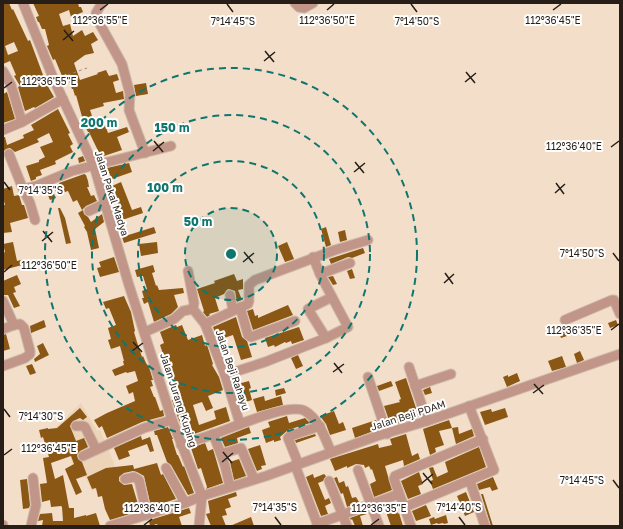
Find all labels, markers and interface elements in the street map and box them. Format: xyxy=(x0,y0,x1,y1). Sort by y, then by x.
text: 112°36'55"E xyxy=(72,14,128,26)
text: 112°36'50"E xyxy=(299,14,355,26)
text: 112°36'45"E xyxy=(525,14,581,26)
text: 7°14'45"S xyxy=(211,15,255,27)
text: 7°14'50"S xyxy=(395,15,439,27)
text: 112°36'55"E xyxy=(21,75,77,87)
text: 200 m xyxy=(81,115,117,130)
text: 150 m xyxy=(155,120,189,135)
text: 112°36'40"E xyxy=(546,140,602,152)
street label: Jalan Pakal Madya xyxy=(93,149,131,237)
text: 100 m xyxy=(147,180,183,195)
text: 7°14'35"S xyxy=(19,184,63,196)
text: 50 m xyxy=(184,214,212,229)
centre of rings xyxy=(224,247,238,261)
text: 7°14'50"S xyxy=(560,247,604,259)
text: 112°36'50"E xyxy=(21,259,77,271)
text: 112°36'35"E xyxy=(546,324,602,336)
street label: Jalan Beji Rahayu xyxy=(214,328,252,412)
street label: Jalan Jurang Kuping xyxy=(158,351,200,449)
street label: Jalan Beji PDAM xyxy=(369,397,447,433)
text: 7°14'30"S xyxy=(19,410,63,422)
text: 112°36'45"E xyxy=(21,442,77,454)
text: 7°14'45"S xyxy=(560,474,604,486)
text: 7°14'35"S xyxy=(253,501,297,513)
text: 7°14'40"S xyxy=(437,501,481,513)
text: 112°36'40"E xyxy=(124,502,180,514)
text: 112°36'35"E xyxy=(351,502,407,514)

